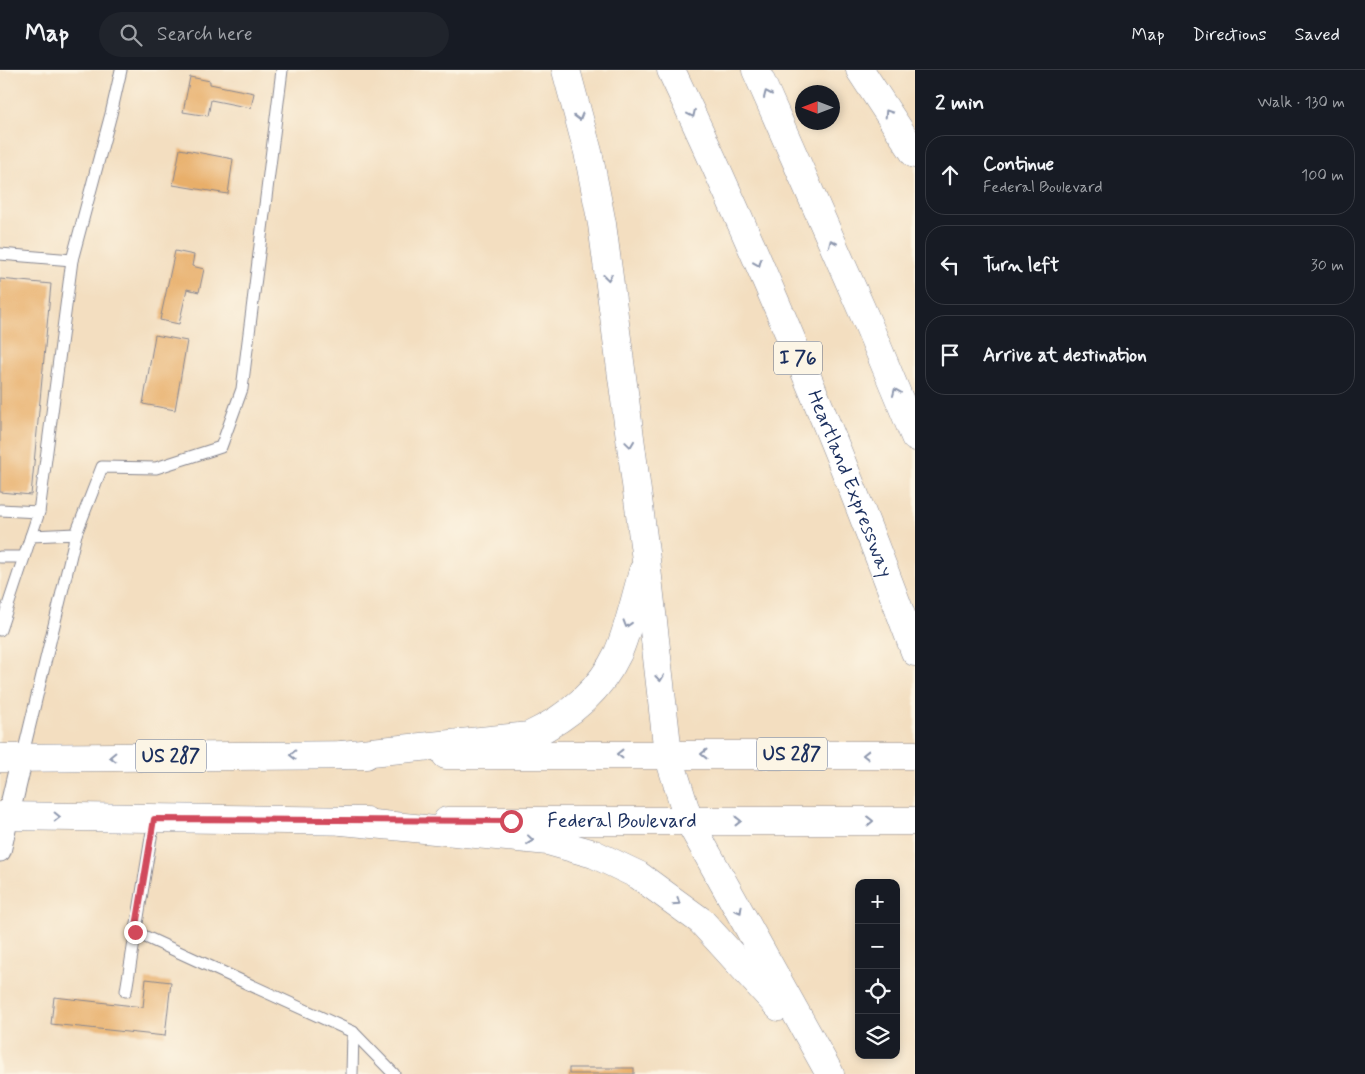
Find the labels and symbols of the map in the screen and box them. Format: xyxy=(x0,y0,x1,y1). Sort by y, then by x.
north arrow xyxy=(795,85,840,130)
one-way arrow xyxy=(762,90,773,99)
one-way arrow xyxy=(686,109,696,118)
one-way arrow xyxy=(885,109,895,118)
one-way arrow xyxy=(573,112,583,121)
one-way arrow xyxy=(828,239,839,248)
one-way arrow xyxy=(752,258,762,267)
one-way arrow xyxy=(603,272,613,281)
road number: I 76 xyxy=(774,342,822,374)
street label: Heartland Expressway xyxy=(801,386,899,581)
one-way arrow xyxy=(892,388,903,397)
one-way arrow xyxy=(624,440,635,448)
one-way arrow xyxy=(622,619,632,627)
one-way arrow xyxy=(654,674,665,682)
road number: US 287 xyxy=(757,738,827,771)
road number: US 287 xyxy=(136,739,206,772)
one-way arrow xyxy=(615,749,623,759)
one-way arrow xyxy=(700,749,708,759)
one-way arrow xyxy=(862,749,870,760)
one-way arrow xyxy=(289,750,296,760)
one-way arrow xyxy=(109,752,116,762)
street label: Federal Boulevard xyxy=(547,808,697,835)
route start xyxy=(500,810,523,833)
one-way arrow xyxy=(54,812,61,822)
one-way arrow xyxy=(734,816,742,826)
one-way arrow xyxy=(866,816,874,826)
one-way arrow xyxy=(526,834,534,845)
one-way arrow xyxy=(671,896,681,905)
one-way arrow xyxy=(733,904,743,913)
route end xyxy=(124,921,147,944)

